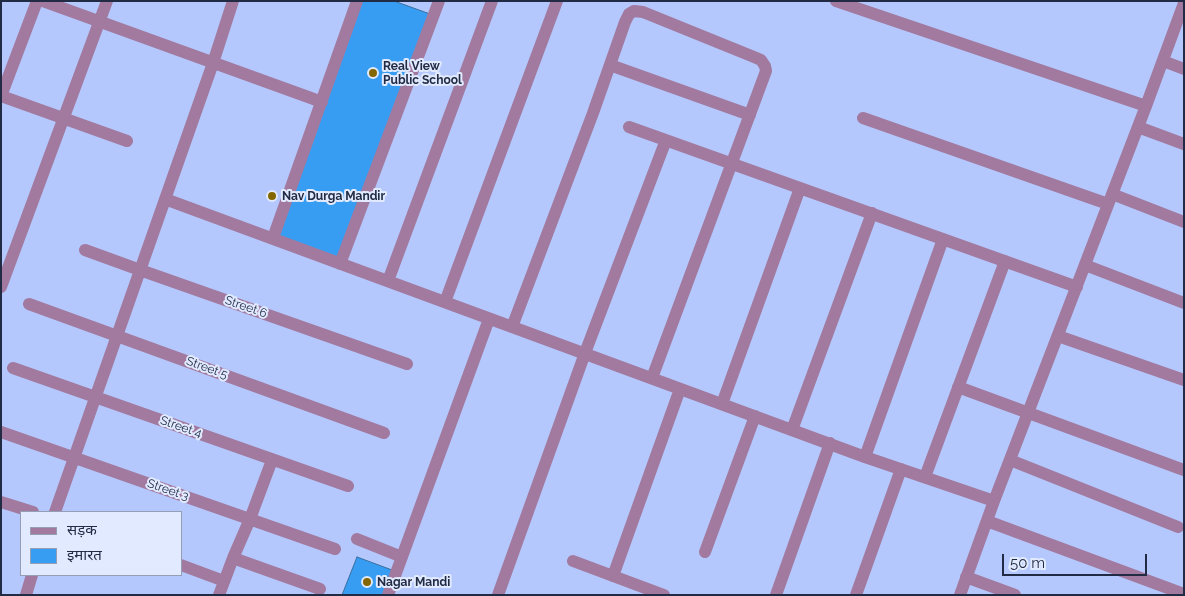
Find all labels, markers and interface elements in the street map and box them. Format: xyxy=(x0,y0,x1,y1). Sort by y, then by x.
place label: Real View Public School xyxy=(383,59,462,87)
marker: Real View Public School xyxy=(367,67,379,79)
place label: Nav Durga Mandir xyxy=(282,189,385,203)
marker: Nav Durga Mandir xyxy=(266,190,278,202)
street label: Street 6 xyxy=(223,293,269,321)
street label: Street 5 xyxy=(184,354,230,382)
street label: Street 4 xyxy=(158,413,204,441)
street label: Street 3 xyxy=(145,476,191,504)
legend xyxy=(20,511,182,576)
text: सड़क xyxy=(67,521,97,539)
scale bar xyxy=(1005,544,1150,576)
text: इमारत xyxy=(67,546,102,564)
text: 50 m xyxy=(1010,554,1045,572)
place label: Nagar Mandi xyxy=(377,575,450,589)
marker: Nagar Mandi xyxy=(361,576,373,588)

